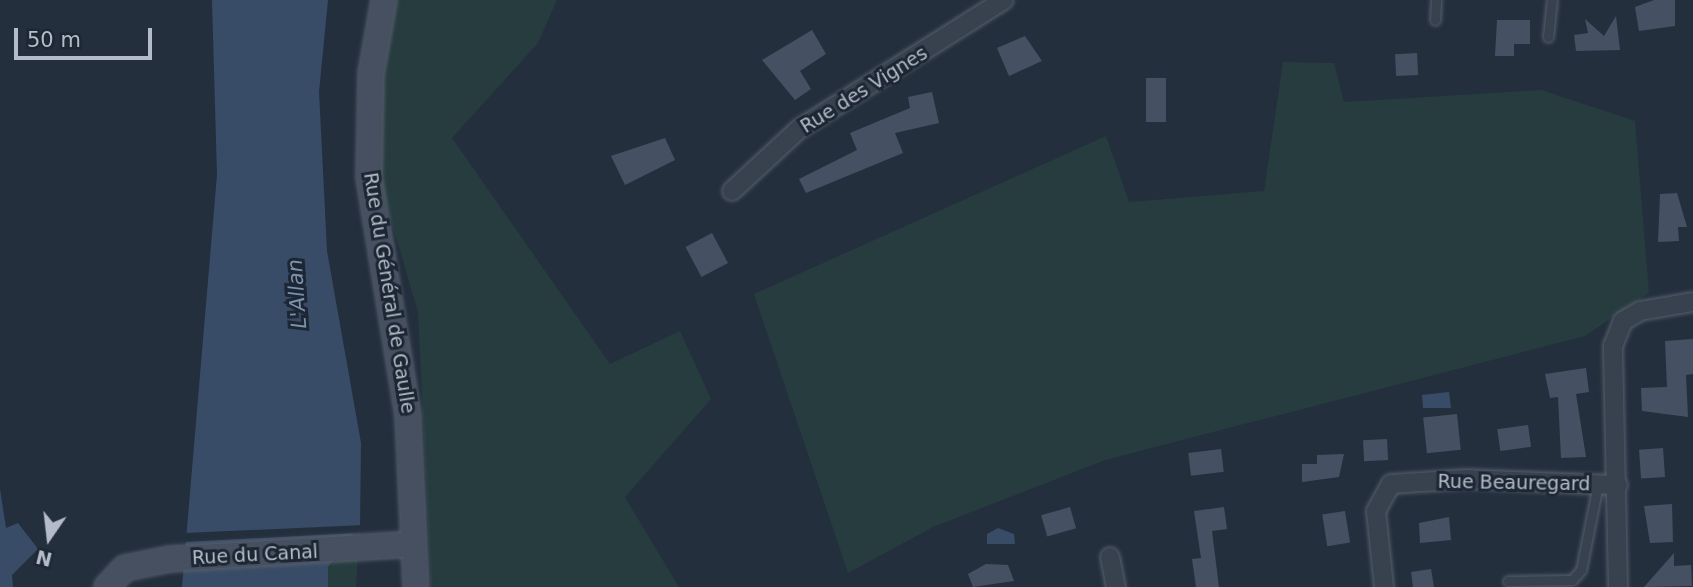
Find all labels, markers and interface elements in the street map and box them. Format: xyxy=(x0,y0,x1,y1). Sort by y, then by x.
scale bar xyxy=(18,14,156,58)
text: 50 m xyxy=(27,28,81,52)
street label: Rue des Vignes xyxy=(796,42,932,138)
street label: Rue du Général de Gaulle xyxy=(359,171,419,415)
water label: L'Allan xyxy=(282,258,312,330)
street label: Rue Beauregard xyxy=(1437,470,1591,496)
north arrow xyxy=(14,503,84,573)
street label: Rue du Canal xyxy=(191,540,319,570)
text: N xyxy=(34,546,54,571)

